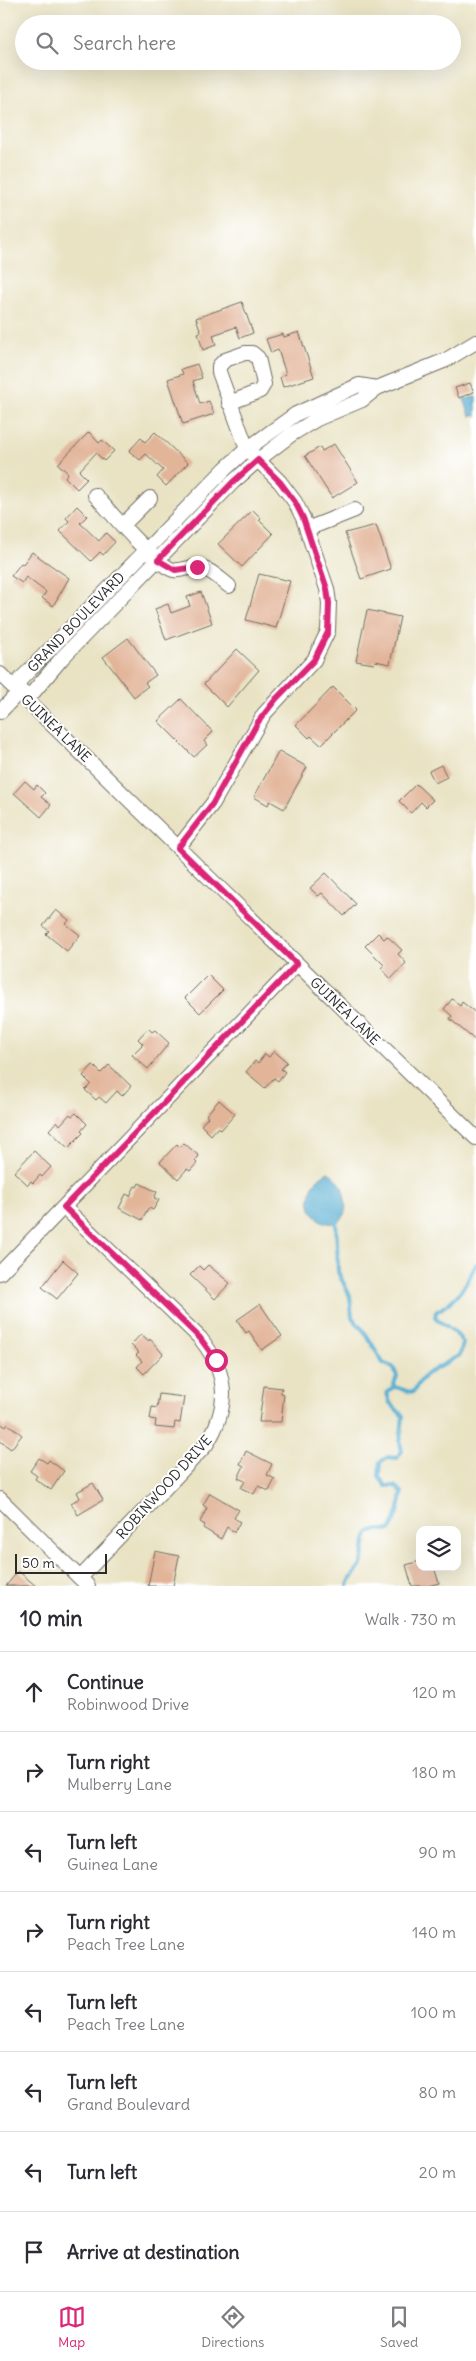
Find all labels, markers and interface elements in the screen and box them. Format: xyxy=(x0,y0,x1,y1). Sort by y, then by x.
search box xyxy=(15,15,461,70)
icon: search xyxy=(33,29,61,57)
text: Search here xyxy=(73,31,176,55)
route end xyxy=(186,556,209,579)
street label: GRAND BOULEVARD xyxy=(23,568,129,676)
street label: GUINEA LANE xyxy=(17,690,95,766)
street label: GUINEA LANE xyxy=(306,973,384,1049)
route start xyxy=(205,1349,228,1372)
street label: ROBINWOOD DRIVE xyxy=(112,1431,216,1543)
map controls xyxy=(416,1526,461,1571)
button: layers xyxy=(416,1526,461,1571)
scale bar xyxy=(15,1551,108,1574)
text: 50 m xyxy=(22,1554,55,1572)
text: 10 min xyxy=(20,1605,82,1632)
text: Walk · 730 m xyxy=(365,1609,456,1629)
text: Continue xyxy=(67,1670,144,1694)
icon: ahead xyxy=(20,1678,48,1706)
text: 120 m xyxy=(413,1682,456,1702)
text: Robinwood Drive xyxy=(67,1694,189,1714)
text: Turn right xyxy=(67,1750,150,1774)
icon: right xyxy=(20,1758,48,1786)
text: 180 m xyxy=(412,1762,456,1782)
text: Mulberry Lane xyxy=(67,1774,172,1794)
text: Turn left xyxy=(67,1830,137,1854)
icon: left xyxy=(20,1838,48,1866)
text: 90 m xyxy=(418,1842,456,1862)
text: Guinea Lane xyxy=(67,1854,158,1874)
text: Turn right xyxy=(67,1910,150,1934)
icon: right xyxy=(20,1918,48,1946)
text: 140 m xyxy=(412,1922,456,1942)
text: Peach Tree Lane xyxy=(67,1934,185,1954)
text: Turn left xyxy=(67,1990,137,2014)
icon: left xyxy=(20,1998,48,2026)
text: 100 m xyxy=(411,2002,456,2022)
text: Peach Tree Lane xyxy=(67,2014,185,2034)
text: Turn left xyxy=(67,2070,137,2094)
icon: left xyxy=(20,2078,48,2106)
text: 80 m xyxy=(418,2082,456,2102)
text: Grand Boulevard xyxy=(67,2094,190,2114)
icon: left xyxy=(20,2158,48,2186)
text: Turn left xyxy=(67,2160,137,2184)
text: 20 m xyxy=(419,2162,456,2182)
icon: arrive xyxy=(20,2238,48,2266)
text: Arrive at destination xyxy=(67,2240,240,2264)
tab: Map xyxy=(58,2303,86,2351)
tab: Directions xyxy=(201,2303,264,2351)
tab: Saved xyxy=(380,2303,418,2351)

